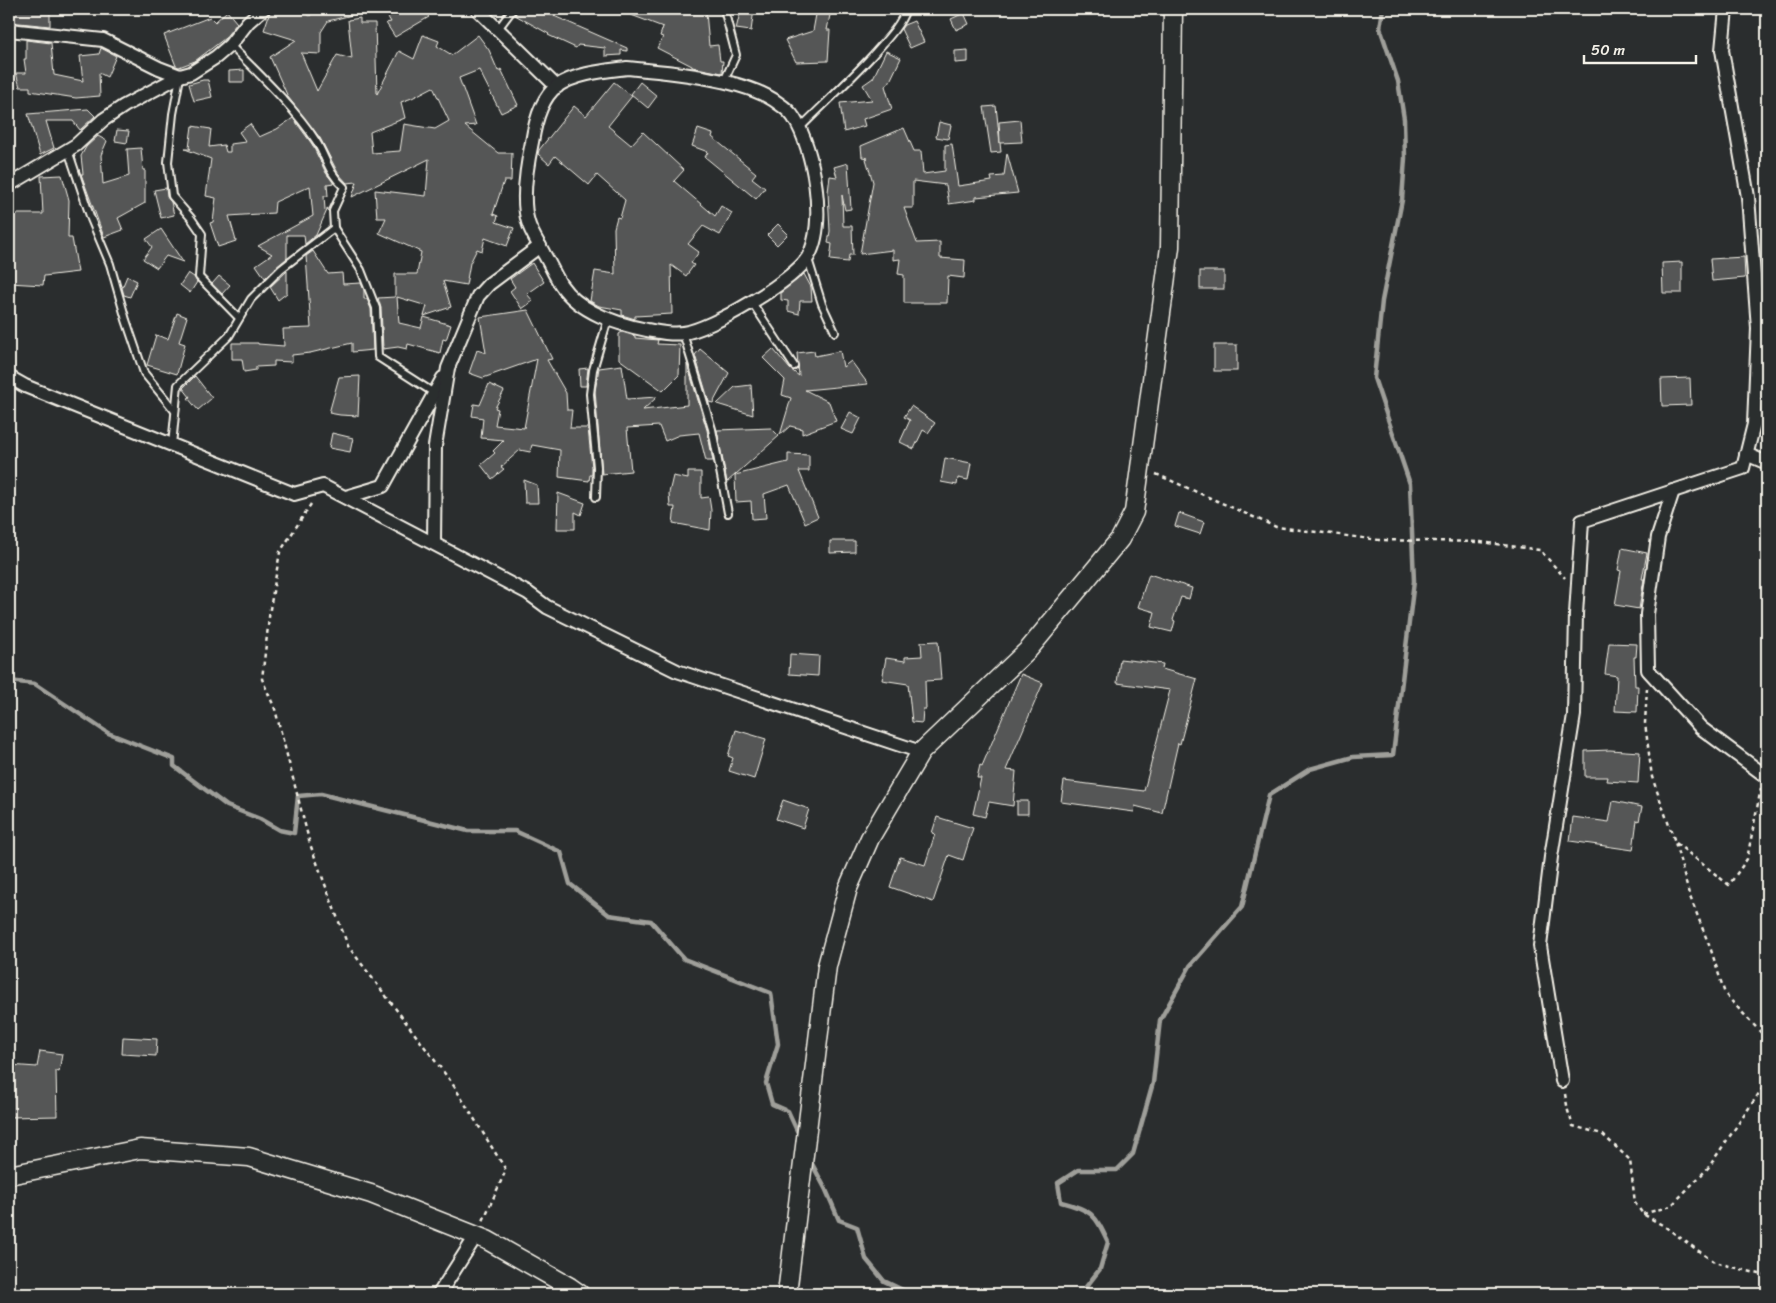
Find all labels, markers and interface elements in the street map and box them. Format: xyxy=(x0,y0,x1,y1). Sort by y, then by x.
scale bar xyxy=(1584,32,1696,64)
text: 50 m xyxy=(1591,37,1626,63)

